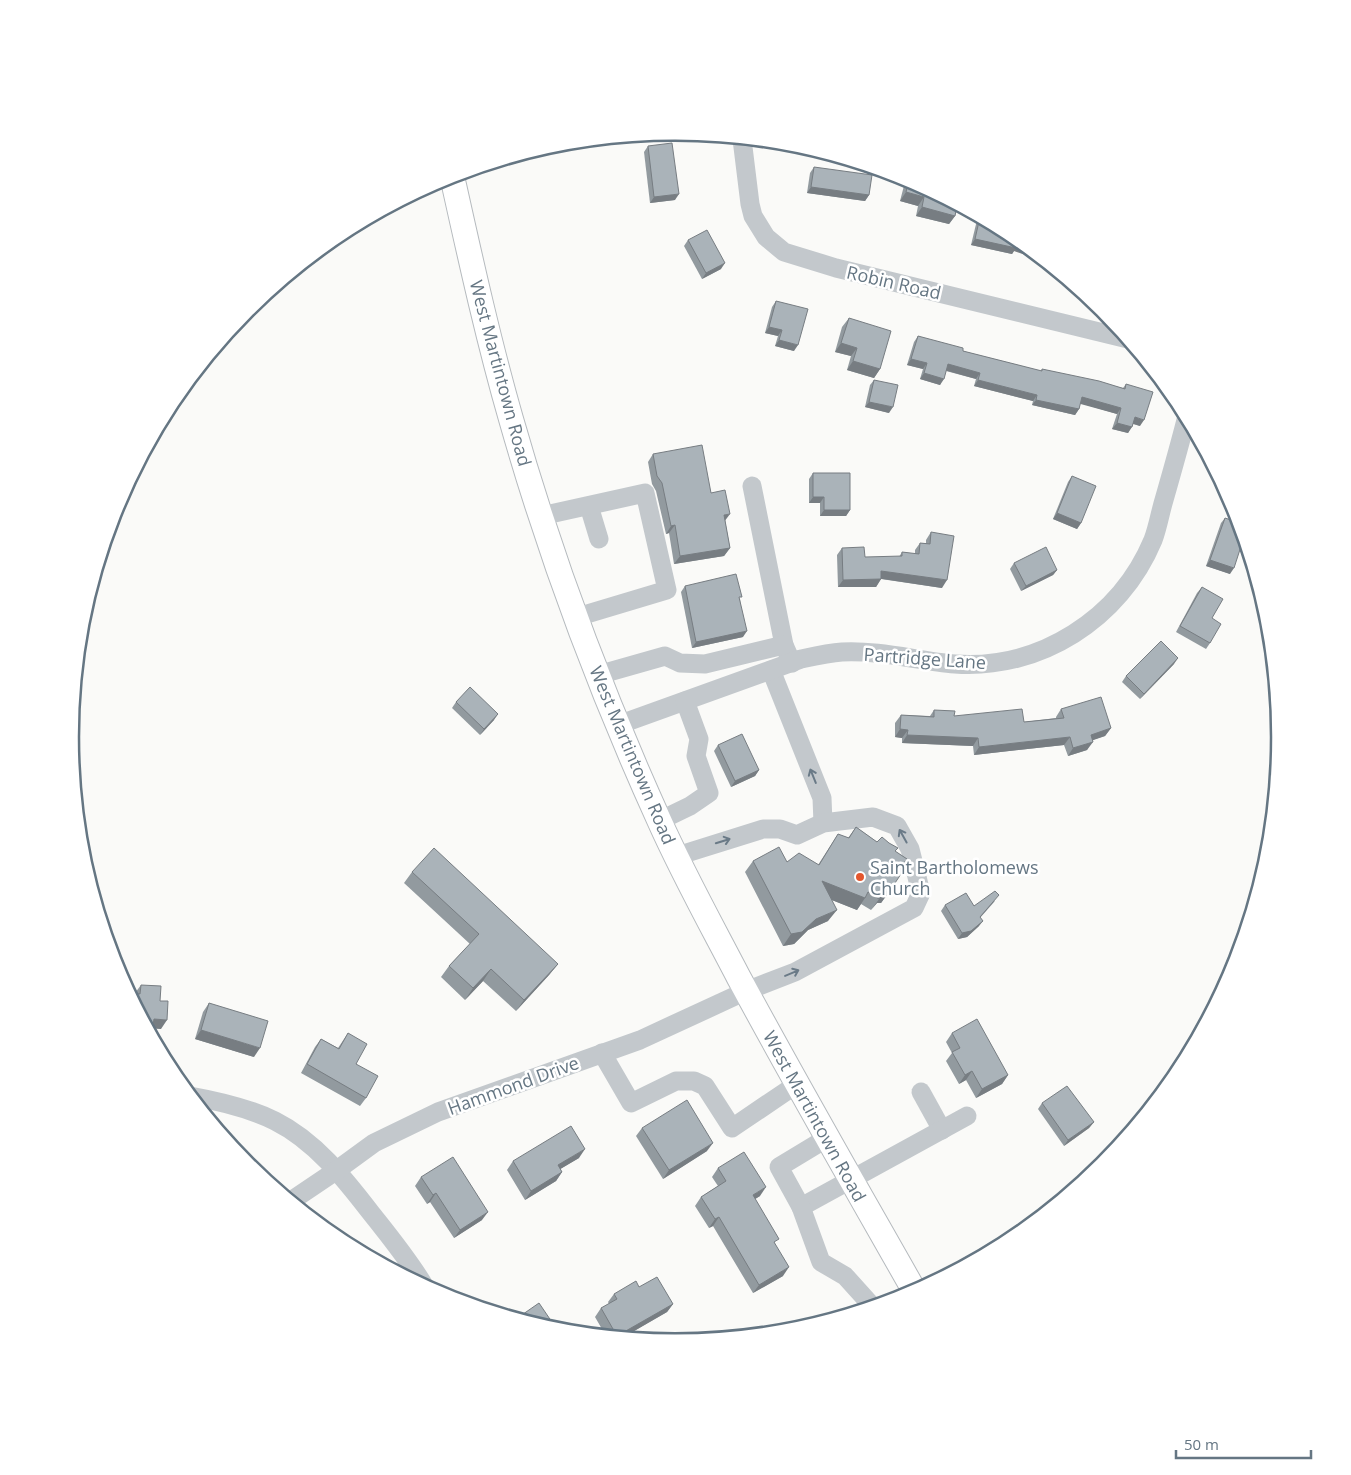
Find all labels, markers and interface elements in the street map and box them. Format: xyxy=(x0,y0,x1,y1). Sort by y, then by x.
street label: Robin Road xyxy=(844,259,944,305)
street label: West Martintown Road xyxy=(465,277,537,469)
street label: Partridge Lane xyxy=(863,642,987,674)
street label: West Martintown Road xyxy=(584,662,682,848)
one-way arrow xyxy=(808,769,817,784)
one-way arrow xyxy=(898,829,908,844)
one-way arrow xyxy=(714,835,730,845)
place label: Saint Bartholomews Church xyxy=(870,855,1039,900)
marker: Saint Bartholomews Church xyxy=(854,871,866,883)
one-way arrow xyxy=(783,968,799,977)
street label: West Martintown Road xyxy=(758,1026,872,1206)
street label: Hammond Drive xyxy=(444,1050,582,1120)
scale bar xyxy=(1176,1428,1311,1460)
text: 50 m xyxy=(1184,1434,1219,1454)

